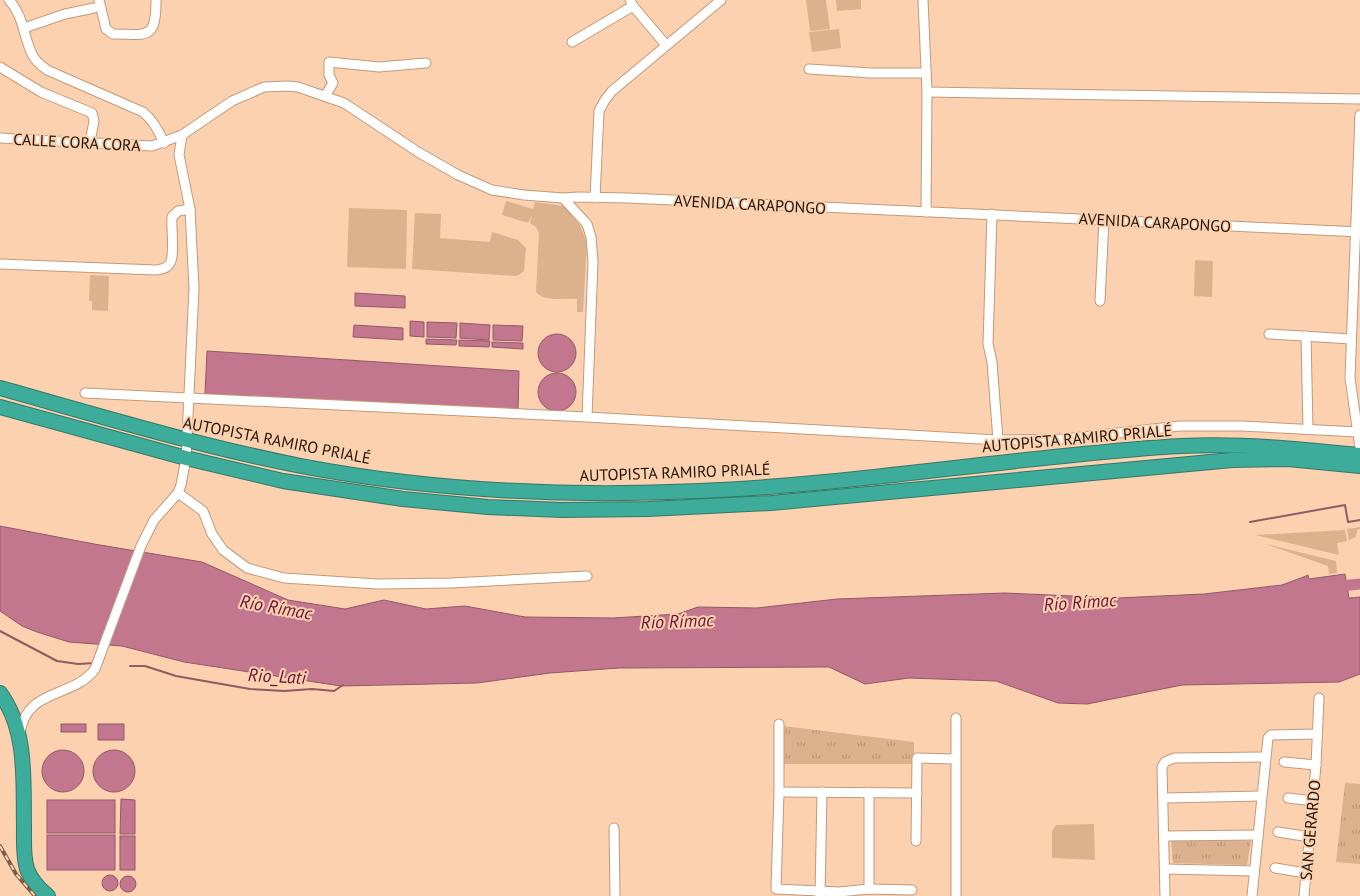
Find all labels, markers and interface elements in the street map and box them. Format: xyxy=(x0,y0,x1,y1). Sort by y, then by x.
street label: CALLE CORA CORA xyxy=(13,129,142,155)
street label: AVENIDA CARAPONGO xyxy=(673,190,827,218)
street label: AVENIDA CARAPONGO xyxy=(1078,208,1232,236)
street label: AUTOPISTA RAMIRO PRIALÉ xyxy=(181,412,373,468)
street label: AUTOPISTA RAMIRO PRIALÉ xyxy=(981,420,1173,456)
street label: AUTOPISTA RAMIRO PRIALÉ xyxy=(579,459,771,485)
water label: Río Rímac xyxy=(1043,588,1118,616)
water label: Río Rímac xyxy=(238,589,314,625)
water label: Río Rímac xyxy=(640,608,714,634)
water label: Rio_Lati xyxy=(247,663,308,689)
street label: SAN GERARDO xyxy=(1296,779,1324,881)

